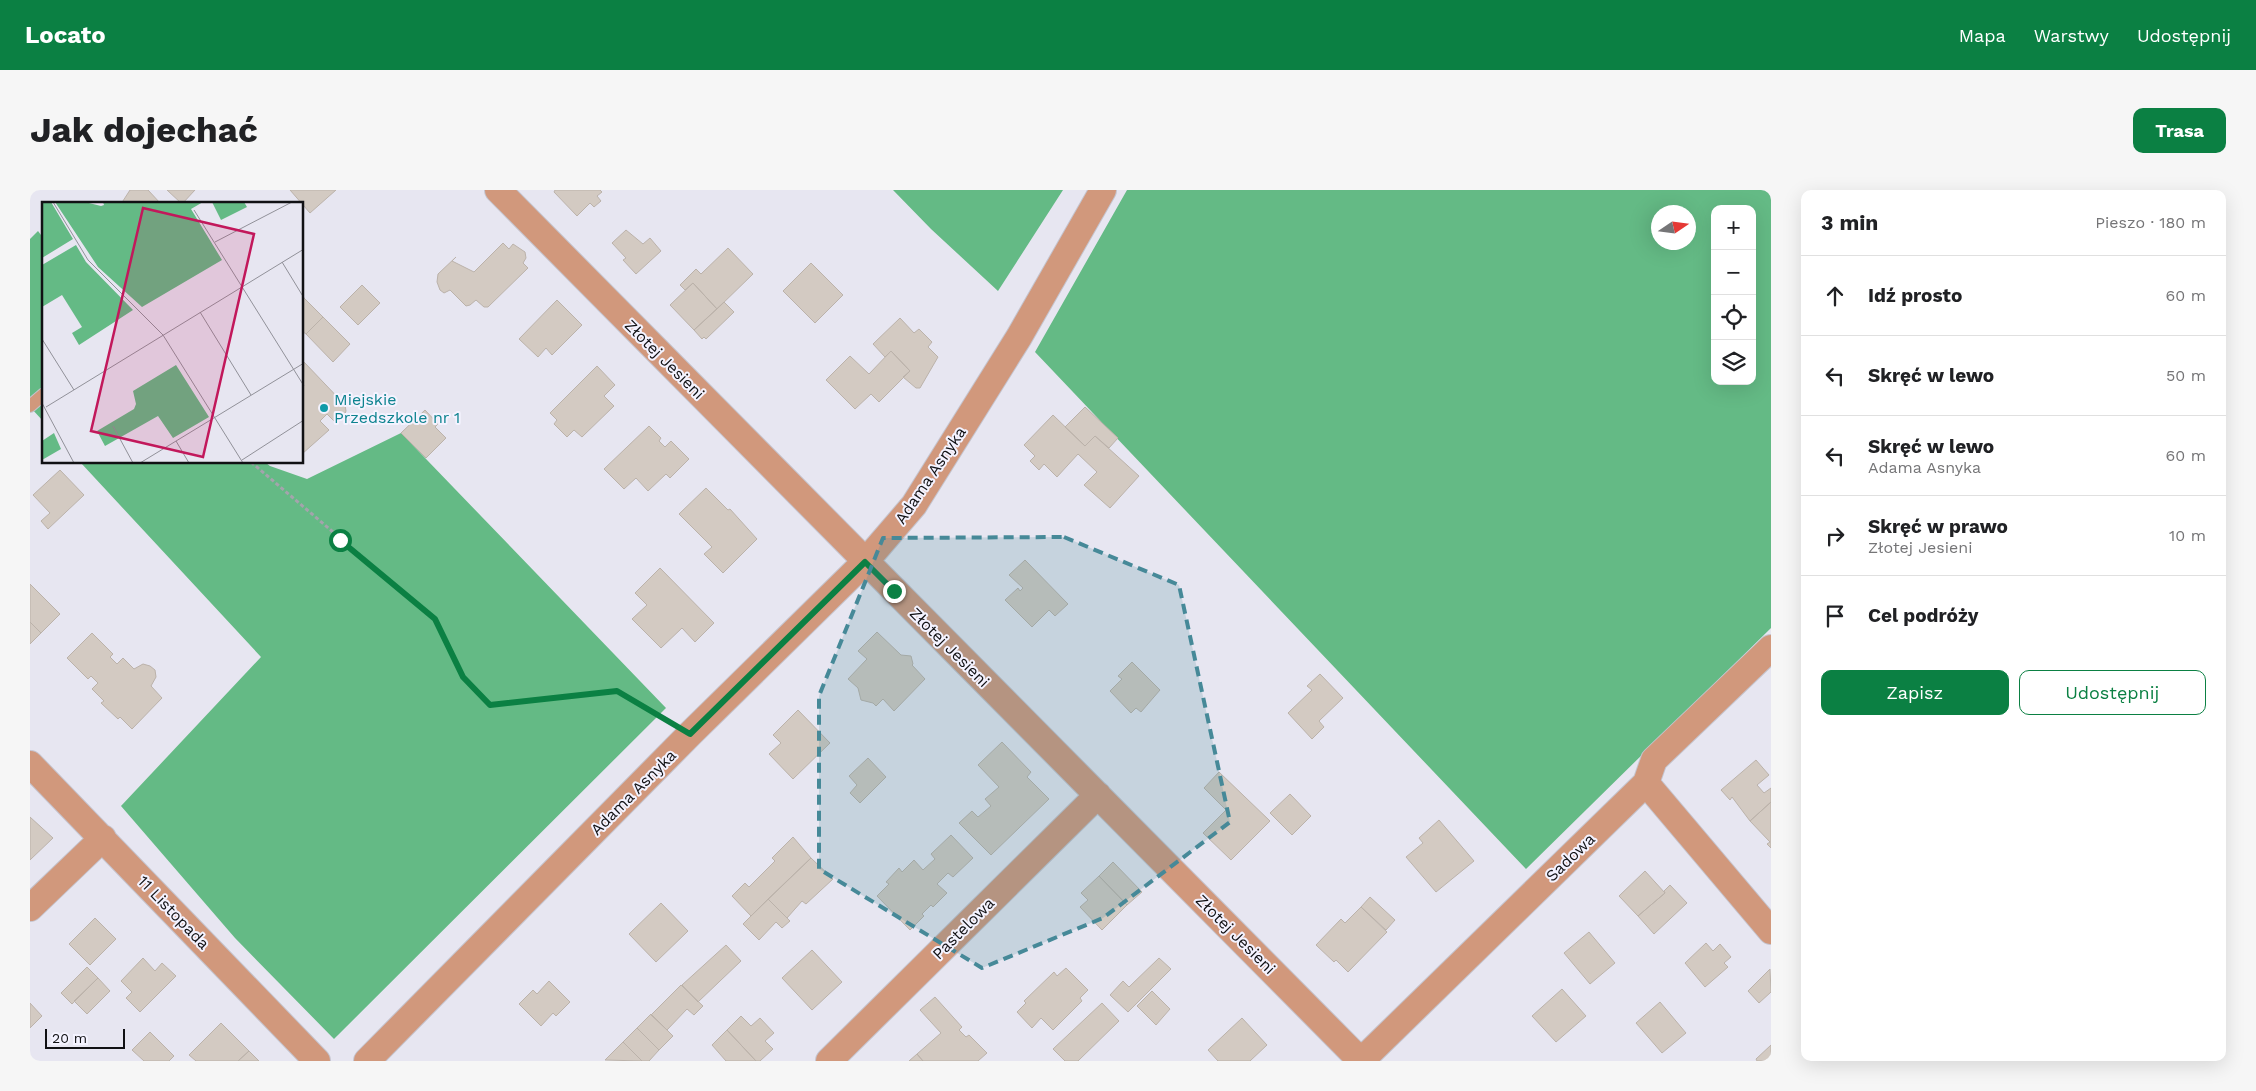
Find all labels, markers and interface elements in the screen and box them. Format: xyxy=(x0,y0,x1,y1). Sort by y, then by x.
text: Locato xyxy=(25,21,106,49)
text: Mapa xyxy=(1959,25,2006,46)
text: Warstwy xyxy=(2034,25,2109,46)
text: Udostępnij xyxy=(2137,25,2231,46)
button: Trasa xyxy=(2133,108,2226,153)
text: Jak dojechać xyxy=(30,109,258,151)
inset map xyxy=(42,202,304,464)
north arrow xyxy=(1651,205,1696,250)
map controls xyxy=(1711,205,1756,385)
button: + xyxy=(1711,205,1756,250)
text: 3 min xyxy=(1821,210,1878,235)
text: Pieszo · 180 m xyxy=(2095,213,2206,232)
button: − xyxy=(1711,250,1756,295)
icon: ahead xyxy=(1821,282,1849,310)
text: Idź prosto xyxy=(1868,284,1962,307)
text: 60 m xyxy=(2166,286,2206,305)
button: locate xyxy=(1711,295,1756,340)
street label: Złotej Jesieni xyxy=(621,316,708,403)
button: layers xyxy=(1711,340,1756,385)
icon: left xyxy=(1821,362,1849,390)
text: Skręć w lewo xyxy=(1868,364,1994,387)
text: 50 m xyxy=(2166,366,2206,385)
place label: Miejskie Przedszkole nr 1 xyxy=(334,390,460,427)
marker: Miejskie Przedszkole nr 1 xyxy=(318,402,330,414)
street label: Adama Asnyka xyxy=(891,423,970,527)
text: Skręć w lewo xyxy=(1868,435,1994,458)
icon: left xyxy=(1821,442,1849,470)
text: 60 m xyxy=(2166,446,2206,465)
text: Adama Asnyka xyxy=(1868,458,1981,477)
text: Skręć w prawo xyxy=(1868,515,2008,538)
icon: right xyxy=(1821,522,1849,550)
text: 10 m xyxy=(2169,526,2206,545)
route start xyxy=(329,529,352,552)
text: Złotej Jesieni xyxy=(1868,538,1972,557)
route end xyxy=(883,580,906,603)
icon: arrive xyxy=(1821,602,1849,630)
street label: Złotej Jesieni xyxy=(906,604,993,691)
text: Cel podróży xyxy=(1868,604,1978,627)
button: Zapisz xyxy=(1821,670,2009,715)
button: Udostępnij xyxy=(2019,670,2206,715)
street label: Adama Asnyka xyxy=(587,746,680,839)
street label: Sadowa xyxy=(1542,829,1599,885)
street label: 11 Listopada xyxy=(134,872,213,953)
street label: Złotej Jesieni xyxy=(1192,891,1279,978)
street label: Pastelowa xyxy=(928,893,998,963)
scale bar xyxy=(45,1026,125,1049)
text: 20 m xyxy=(52,1030,87,1046)

